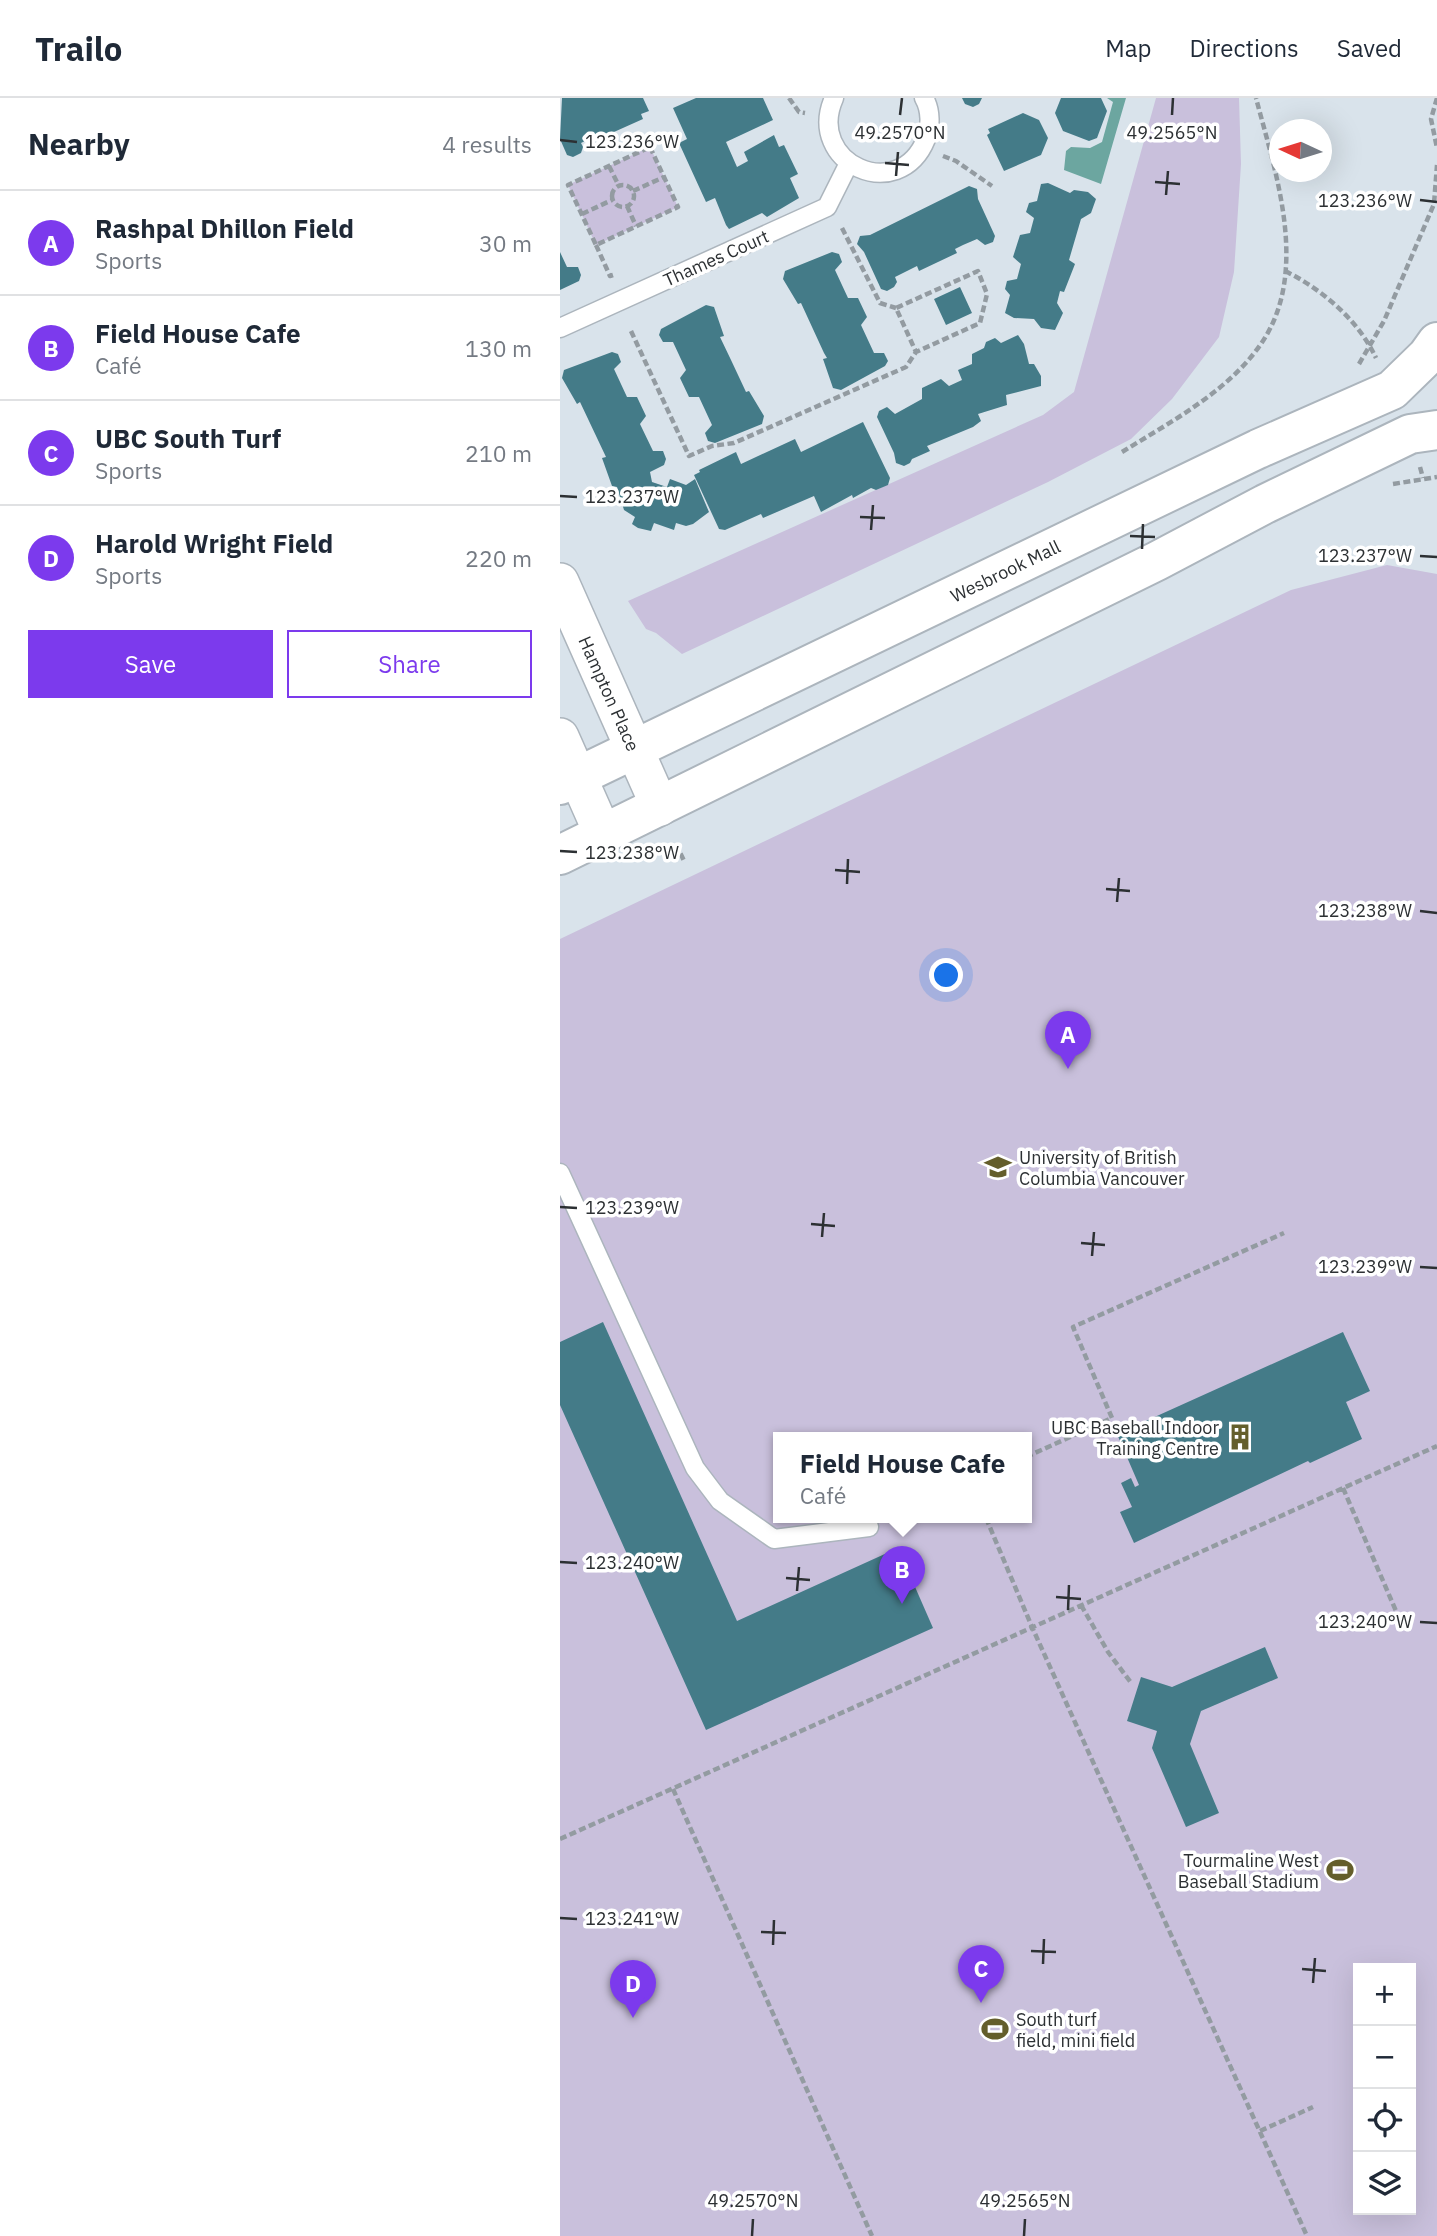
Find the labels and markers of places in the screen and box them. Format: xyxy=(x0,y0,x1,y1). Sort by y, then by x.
pin: A xyxy=(1045,1011,1091,1069)
place label: University of British Columbia Vancouver xyxy=(1019,1146,1185,1190)
school or university icon: University of British Columbia Vancouver xyxy=(983,1152,1013,1182)
place label: UBC Baseball Indoor Training Centre xyxy=(1051,1416,1219,1460)
building icon: UBC Baseball Indoor Training Centre xyxy=(1225,1422,1255,1452)
pin: B xyxy=(879,1546,925,1604)
place label: Tourmaline West Baseball Stadium xyxy=(1178,1849,1319,1893)
sports icon: Tourmaline West Baseball Stadium xyxy=(1325,1855,1355,1885)
pin: C xyxy=(958,1945,1004,2003)
pin: D xyxy=(610,1960,656,2018)
place label: South turf field, mini field xyxy=(1016,2008,1135,2052)
sports icon: South turf field, mini field xyxy=(980,2014,1010,2044)

